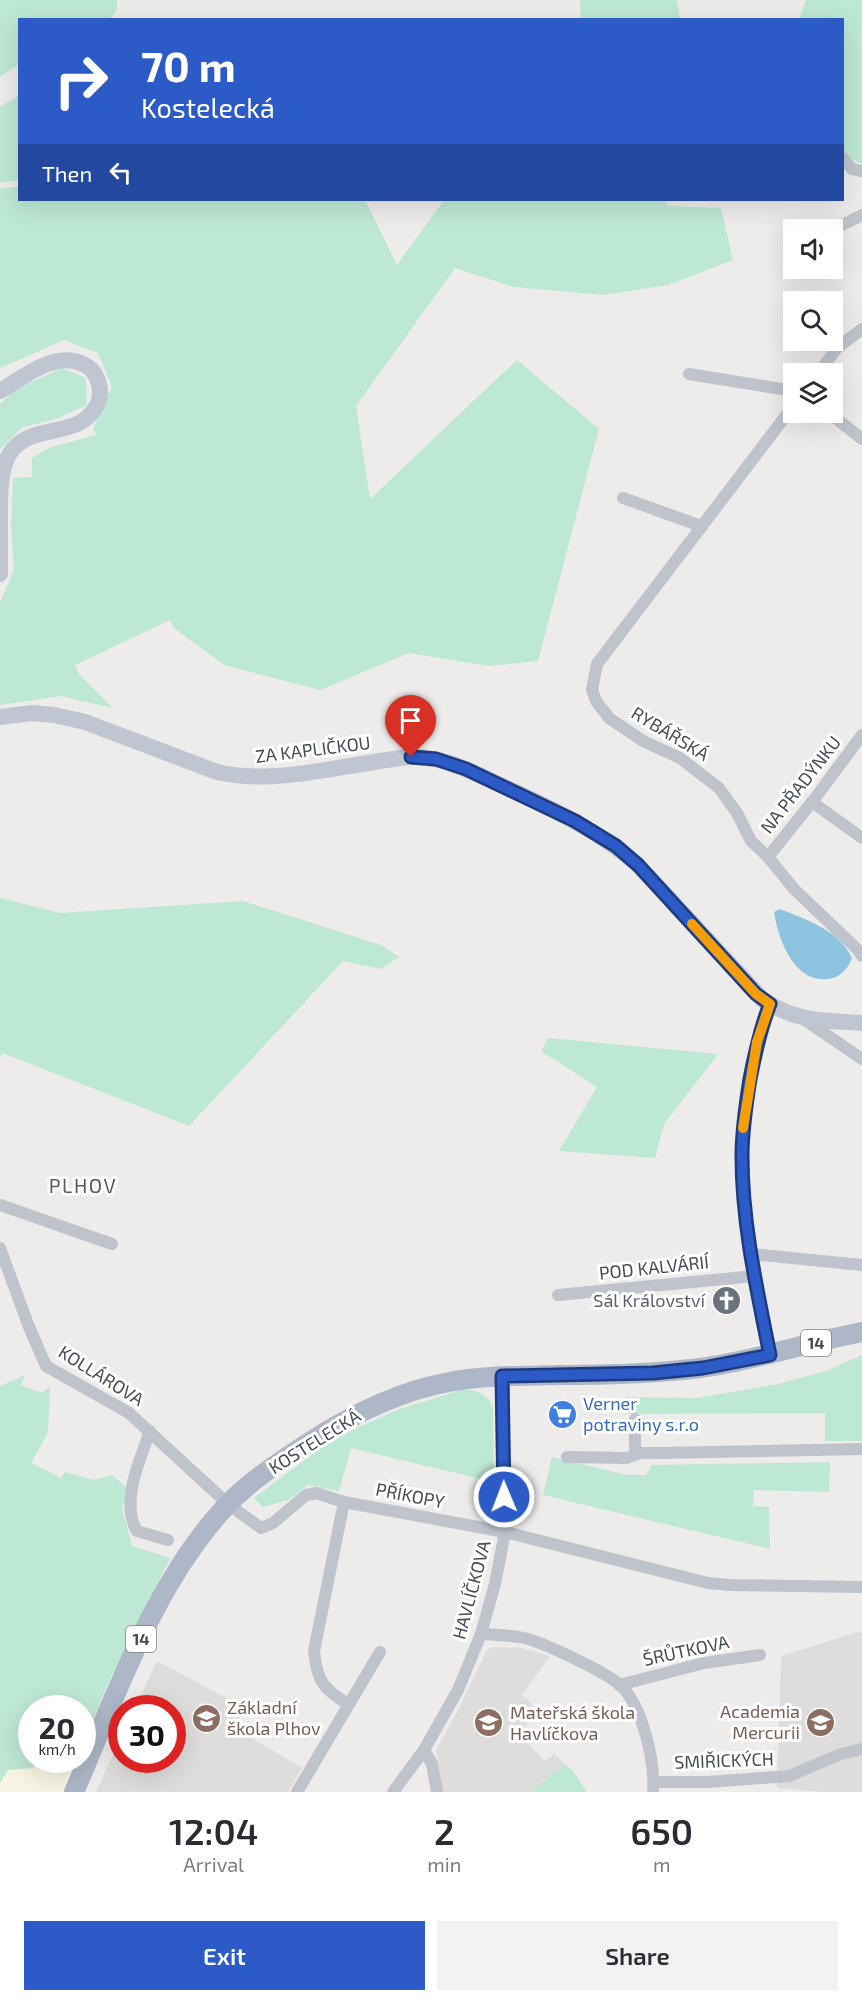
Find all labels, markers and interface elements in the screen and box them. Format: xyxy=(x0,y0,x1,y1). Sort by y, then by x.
text: 70 m xyxy=(141,40,236,90)
icon: right xyxy=(42,42,120,120)
text: Kostelecká xyxy=(141,91,275,123)
icon: left xyxy=(104,156,137,189)
text: Then xyxy=(42,160,92,186)
map controls xyxy=(783,219,843,423)
button: sound xyxy=(783,219,843,279)
button: search xyxy=(783,291,843,351)
button: layers xyxy=(783,363,843,423)
pin xyxy=(385,695,436,757)
street label: RYBÁŘSKÁ xyxy=(628,701,714,765)
icon: arrive xyxy=(394,704,427,737)
street label: ZA KAPLIČKOU xyxy=(254,731,372,767)
street label: NA PŘADÝNKU xyxy=(755,731,845,838)
district label: PLHOV xyxy=(49,1173,117,1197)
street label: POD KALVÁRIÍ xyxy=(598,1250,711,1284)
church icon: Sál Království xyxy=(710,1285,742,1317)
place label: Sál Království xyxy=(593,1289,706,1311)
road number: 14 xyxy=(801,1330,831,1356)
street label: KOLLÁROVA xyxy=(55,1340,149,1410)
place label: Verner potraviny s.r.o xyxy=(583,1392,699,1435)
supermarket icon: Verner potraviny s.r.o xyxy=(546,1398,578,1430)
street label: KOSTELECKÁ xyxy=(264,1404,365,1478)
position arrow xyxy=(472,1465,536,1529)
street label: PŘÍKOPY xyxy=(374,1478,447,1513)
street label: HAVLÍČKOVA xyxy=(447,1537,495,1642)
road number: 14 xyxy=(126,1626,156,1652)
street label: ŠRŮTKOVA xyxy=(641,1630,732,1670)
speed limit sign: 30 xyxy=(108,1695,186,1773)
place label: Základní škola Plhov xyxy=(227,1696,321,1739)
place label: Academia Mercurii xyxy=(720,1700,800,1743)
place label: Mateřská škola Havlíčkova xyxy=(510,1701,635,1744)
school or university icon: Základní škola Plhov xyxy=(190,1702,222,1734)
school or university icon: Academia Mercurii xyxy=(805,1706,837,1738)
school or university icon: Mateřská škola Havlíčkova xyxy=(473,1707,505,1739)
text: 20 xyxy=(39,1709,75,1745)
text: km/h xyxy=(38,1740,76,1758)
street label: SMIŘICKÝCH xyxy=(674,1747,774,1773)
text: 12:04 xyxy=(169,1809,258,1852)
text: 2 xyxy=(434,1809,455,1852)
text: 650 xyxy=(630,1809,693,1852)
text: Arrival xyxy=(183,1852,244,1876)
text: min xyxy=(427,1852,461,1876)
text: m xyxy=(653,1852,670,1876)
button: Exit xyxy=(24,1921,425,1990)
button: Share xyxy=(437,1921,838,1990)

